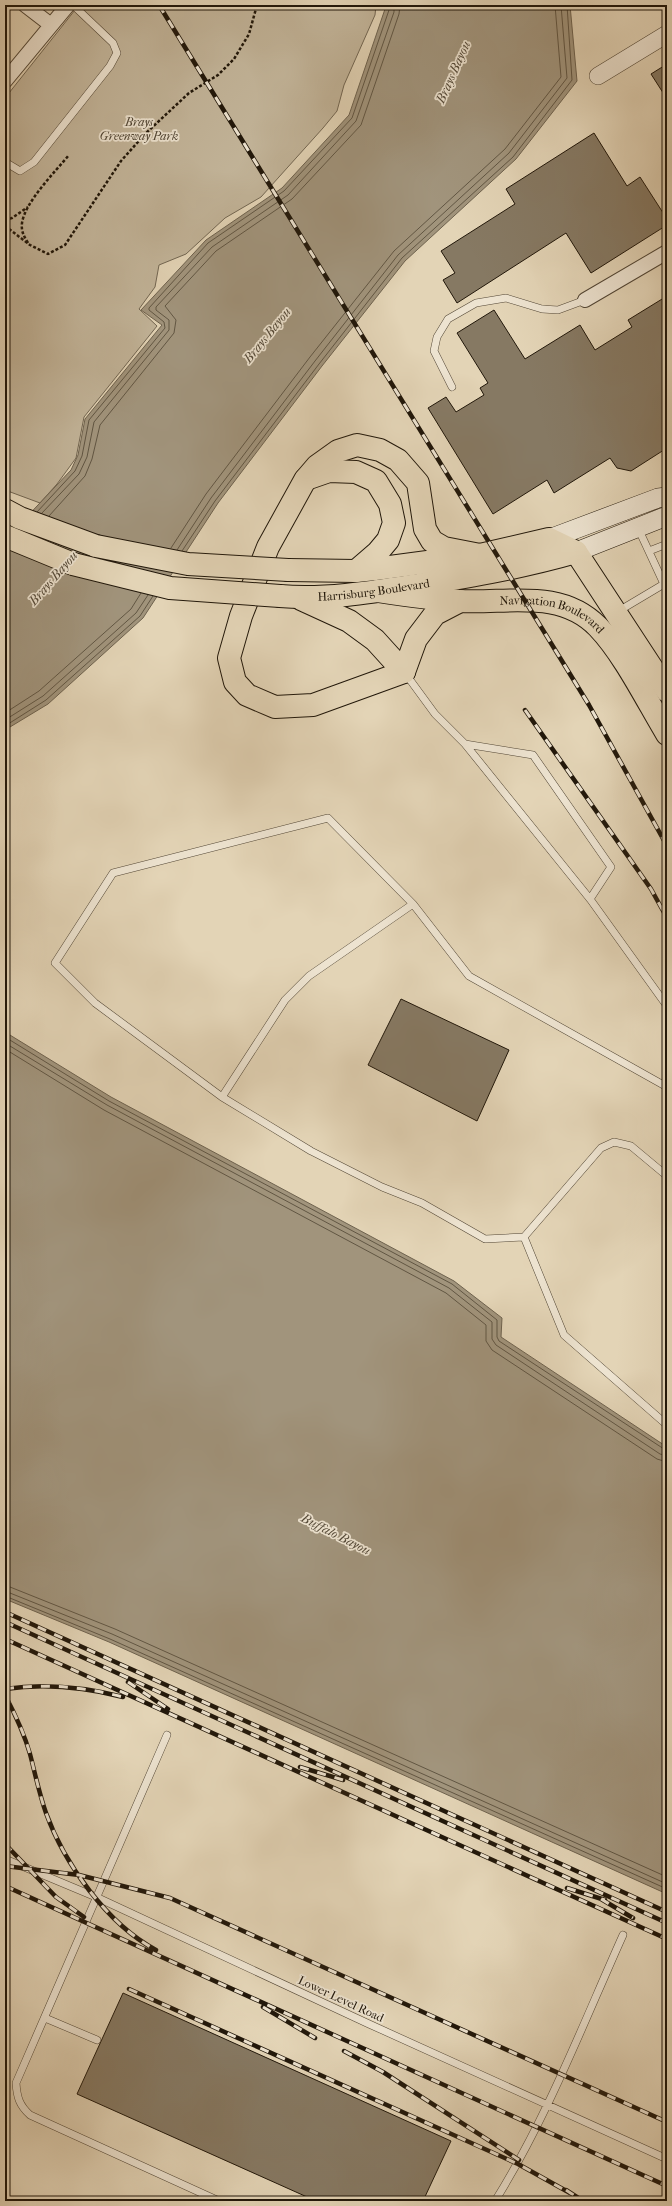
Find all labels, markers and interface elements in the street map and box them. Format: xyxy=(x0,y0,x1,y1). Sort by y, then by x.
water label: Brays Bayou xyxy=(432,39,473,106)
park label: Brays Greenway Park xyxy=(100,115,178,143)
water label: Brays Bayou xyxy=(240,304,294,366)
water label: Brays Bayou xyxy=(25,548,80,609)
street label: Harrisburg Boulevard xyxy=(317,576,431,604)
street label: Navigation Boulevard xyxy=(499,593,608,637)
water label: Buffalo Bayou xyxy=(298,1510,373,1558)
street label: Lower Level Road xyxy=(296,1973,386,2025)

